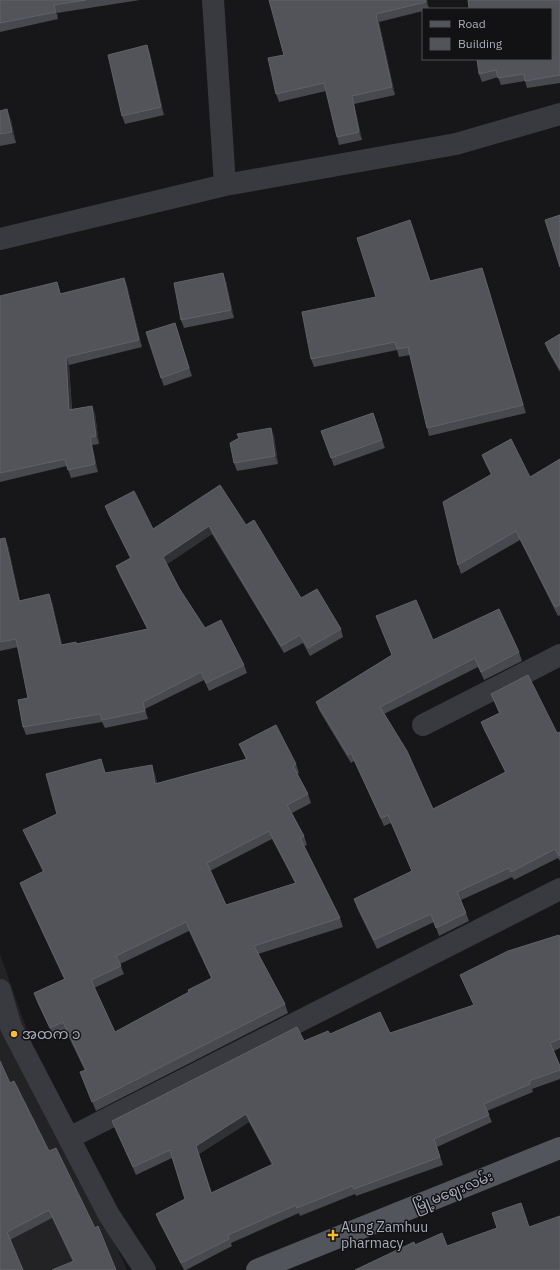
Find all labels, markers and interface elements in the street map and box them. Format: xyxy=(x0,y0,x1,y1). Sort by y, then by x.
legend xyxy=(422,8,552,60)
text: Road xyxy=(458,16,486,31)
text: Building xyxy=(458,36,503,51)
place label: အထက ၁ xyxy=(22,1025,80,1043)
marker: အထက ၁ xyxy=(9,1029,19,1039)
street label: မြို့မဈေးလမ်း xyxy=(410,1166,497,1218)
place label: Aung Zamhuu pharmacy xyxy=(341,1218,428,1252)
marker: Aung Zamhuu pharmacy xyxy=(328,1230,338,1240)

